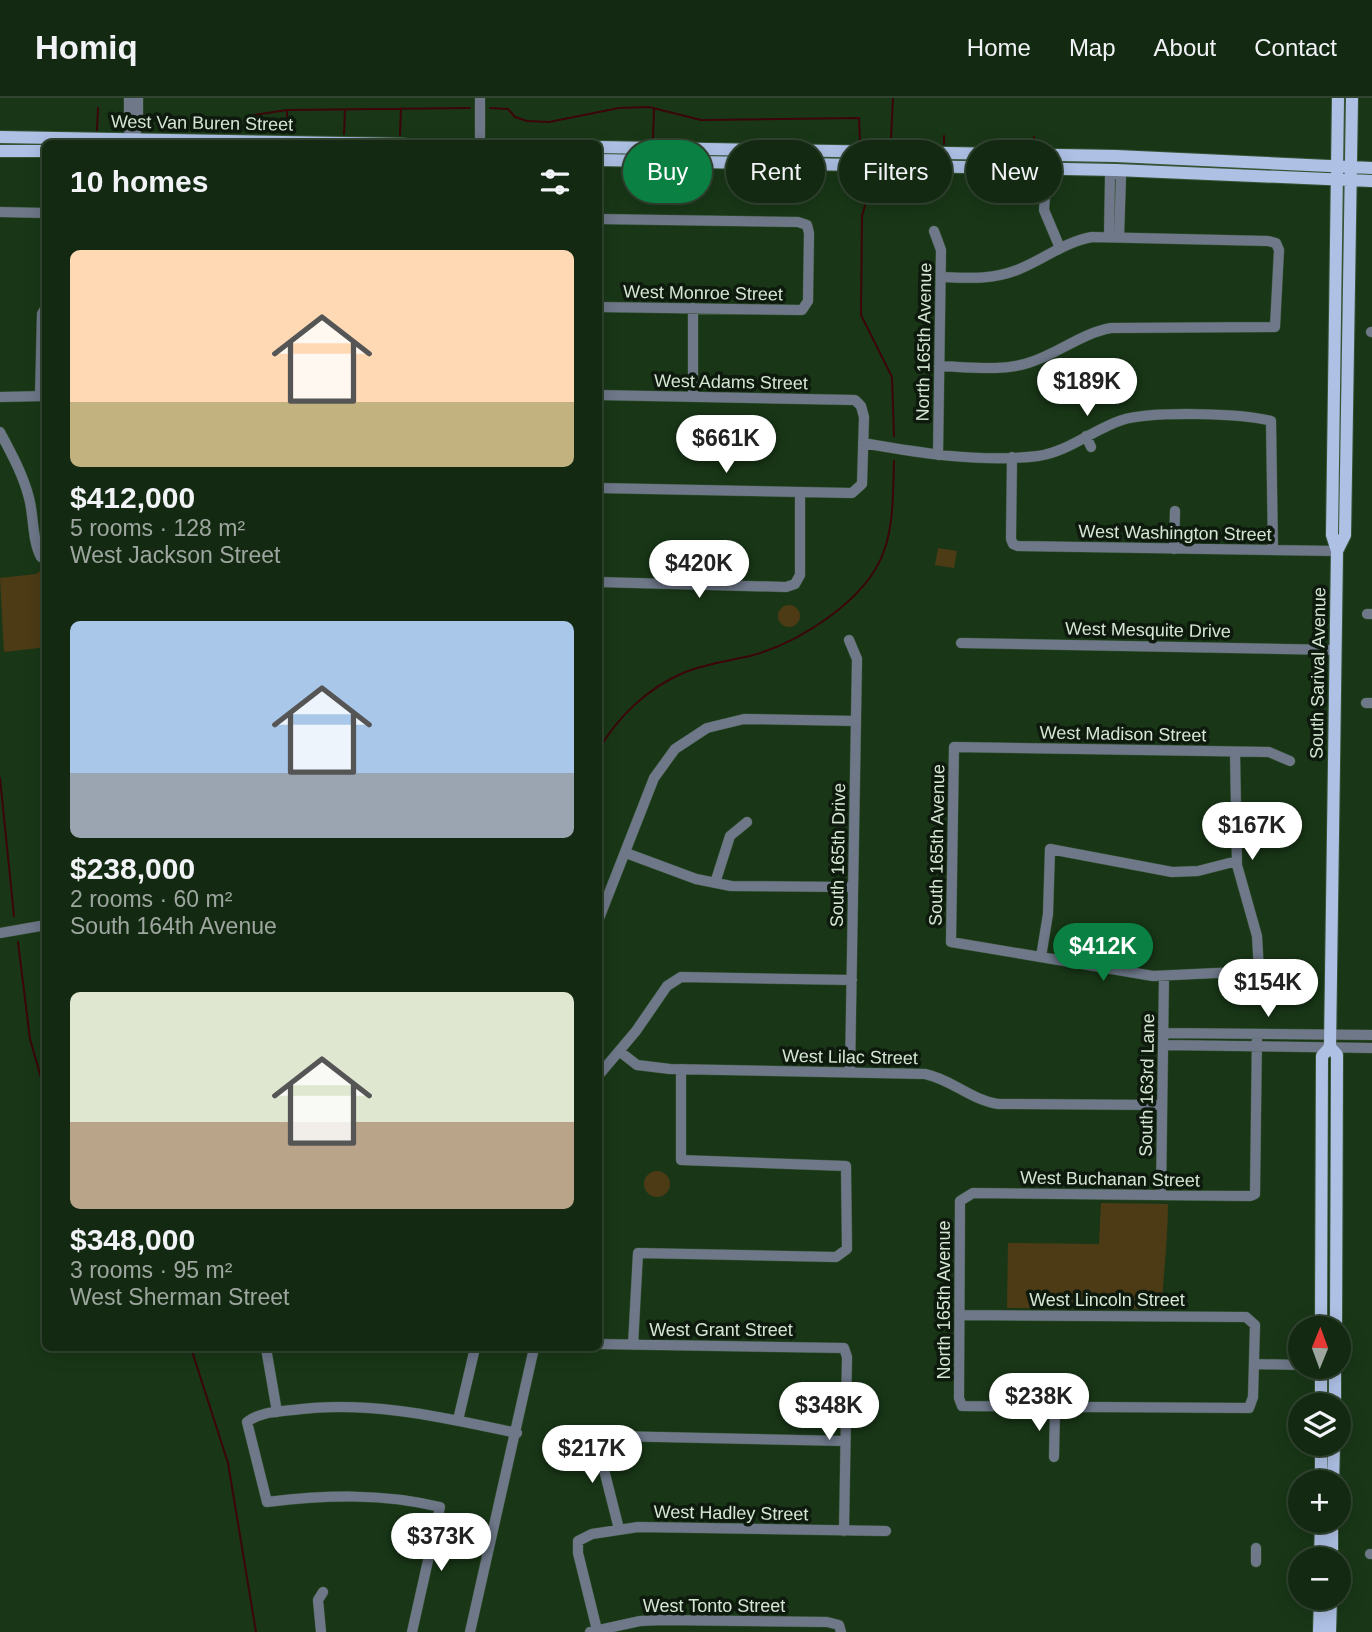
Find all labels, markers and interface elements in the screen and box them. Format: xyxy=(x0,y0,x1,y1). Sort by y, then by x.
text: Homiq xyxy=(35,29,138,66)
text: Home xyxy=(967,34,1031,61)
text: Map xyxy=(1069,34,1116,61)
text: About xyxy=(1154,34,1216,61)
text: Contact xyxy=(1254,34,1337,61)
street label: West Van Buren Street xyxy=(111,111,293,135)
chip: Buy xyxy=(623,140,712,203)
chip: Rent xyxy=(726,140,825,203)
chip: Filters xyxy=(839,140,952,203)
chip: New xyxy=(966,140,1062,203)
icon: filters xyxy=(536,163,574,201)
text: 10 homes xyxy=(70,165,208,198)
street label: North 165th Avenue xyxy=(913,262,935,422)
street label: West Monroe Street xyxy=(623,282,783,304)
icon: home xyxy=(259,296,385,422)
pin: $189K xyxy=(1038,358,1136,418)
text: $189K xyxy=(1053,368,1121,394)
street label: West Adams Street xyxy=(654,371,808,393)
pin: $661K xyxy=(677,416,775,475)
text: $661K xyxy=(692,425,760,451)
text: $412,000 xyxy=(70,481,195,514)
text: 5 rooms · 128 m² xyxy=(70,515,245,541)
street label: West Washington Street xyxy=(1078,521,1272,545)
pin: $420K xyxy=(650,540,748,600)
text: West Jackson Street xyxy=(70,542,281,568)
text: $420K xyxy=(665,550,733,576)
street label: South Sarival Avenue xyxy=(1307,587,1329,759)
street label: West Mesquite Drive xyxy=(1065,619,1231,641)
icon: home xyxy=(259,667,385,793)
street label: West Madison Street xyxy=(1039,723,1207,745)
street label: South 165th Avenue xyxy=(926,764,948,926)
street label: South 165th Drive xyxy=(827,783,849,927)
pin: $167K xyxy=(1203,802,1301,862)
text: $167K xyxy=(1218,812,1286,838)
text: $238,000 xyxy=(70,852,195,885)
text: 2 rooms · 60 m² xyxy=(70,886,232,912)
text: South 164th Avenue xyxy=(70,913,277,939)
pin: $412K xyxy=(1054,924,1152,983)
text: $412K xyxy=(1069,933,1137,959)
pin: $154K xyxy=(1219,960,1317,1019)
text: $154K xyxy=(1234,969,1302,995)
street label: South 163rd Lane xyxy=(1136,1013,1158,1157)
icon: home xyxy=(259,1038,385,1164)
street label: West Lilac Street xyxy=(782,1046,918,1068)
street label: West Buchanan Street xyxy=(1020,1167,1200,1191)
street label: North 165th Avenue xyxy=(934,1221,954,1379)
text: $348,000 xyxy=(70,1223,195,1256)
text: 3 rooms · 95 m² xyxy=(70,1257,232,1283)
text: West Sherman Street xyxy=(70,1284,289,1310)
street label: West Lincoln Street xyxy=(1029,1290,1185,1310)
north arrow xyxy=(1288,1316,1351,1379)
map controls xyxy=(1288,1316,1351,1610)
street label: West Grant Street xyxy=(649,1320,793,1340)
pin: $238K xyxy=(990,1374,1088,1433)
pin: $348K xyxy=(780,1382,878,1442)
text: $238K xyxy=(1005,1383,1073,1409)
text: $348K xyxy=(795,1392,863,1418)
button: layers xyxy=(1288,1393,1351,1456)
pin: $217K xyxy=(543,1426,641,1485)
text: $217K xyxy=(558,1435,626,1461)
button: + xyxy=(1288,1470,1351,1533)
street label: West Hadley Street xyxy=(653,1502,809,1524)
pin: $373K xyxy=(392,1514,490,1573)
text: $373K xyxy=(407,1523,475,1549)
button: − xyxy=(1288,1547,1351,1610)
street label: West Tonto Street xyxy=(643,1596,785,1616)

